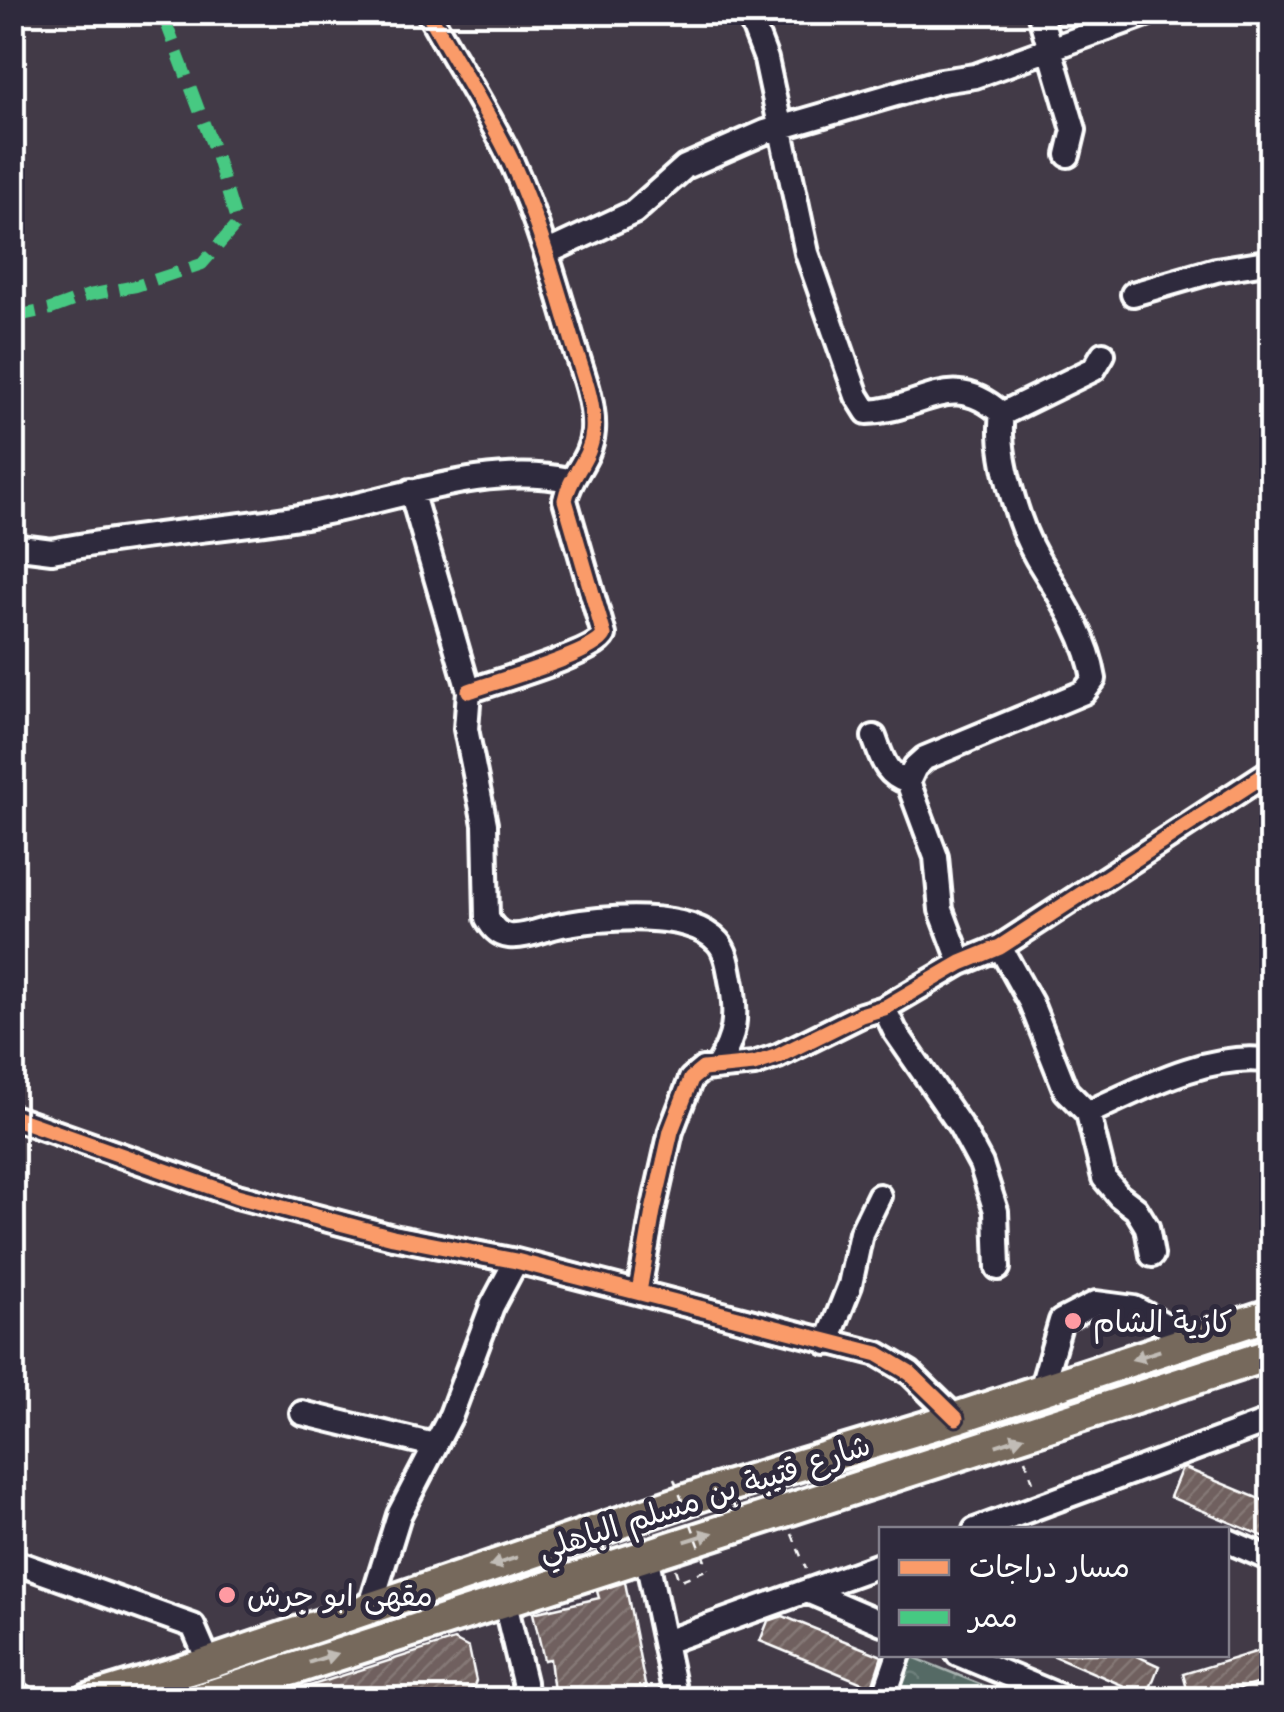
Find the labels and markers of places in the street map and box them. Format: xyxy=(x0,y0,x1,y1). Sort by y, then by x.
place label: كازية الشام xyxy=(1093,1301,1233,1344)
marker: كازية الشام xyxy=(1062,1310,1084,1332)
place label: مقهى ابو جرش xyxy=(247,1575,433,1616)
marker: مقهى ابو جرش xyxy=(216,1584,238,1606)

